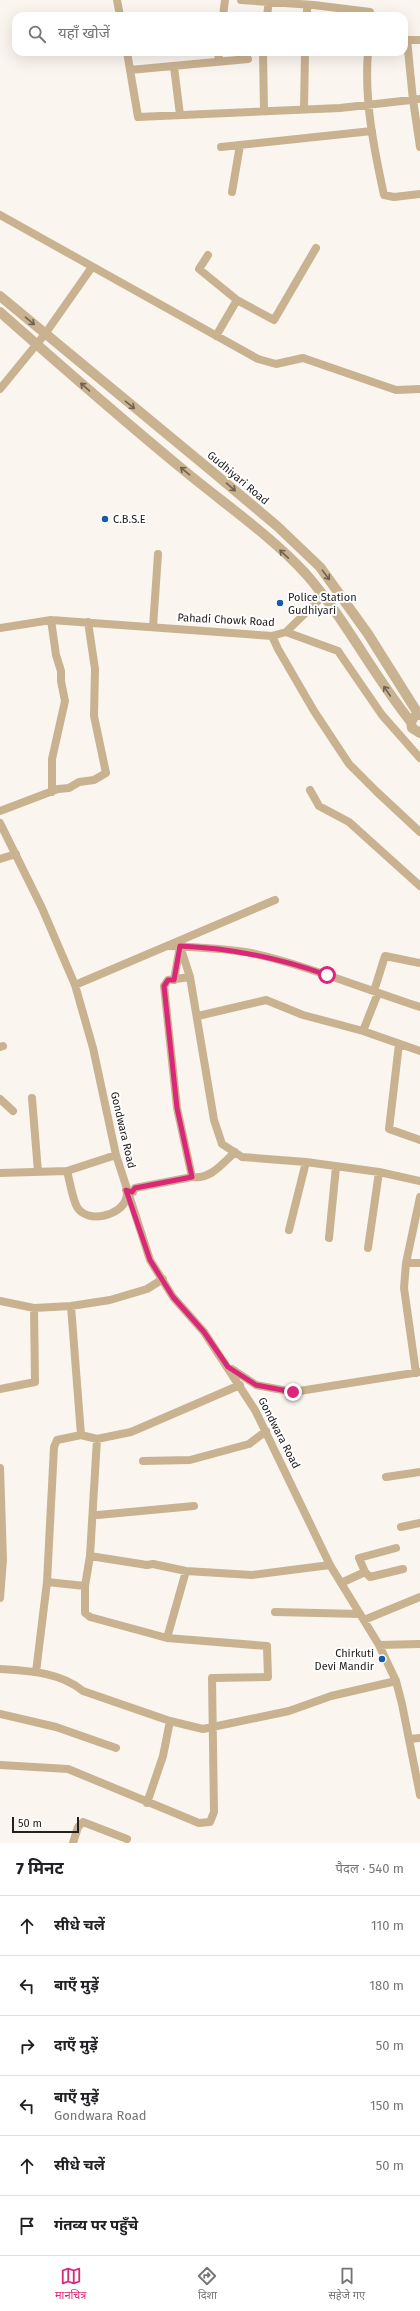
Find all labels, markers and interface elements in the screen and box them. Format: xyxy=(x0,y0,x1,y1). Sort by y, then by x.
search box xyxy=(12,12,408,56)
icon: search xyxy=(26,23,48,45)
text: यहाँ खोजें xyxy=(58,24,110,42)
one-way arrow xyxy=(25,317,35,326)
one-way arrow xyxy=(80,383,90,392)
one-way arrow xyxy=(124,400,135,409)
street label: Gudhiyari Road xyxy=(205,448,271,508)
one-way arrow xyxy=(179,466,190,475)
one-way arrow xyxy=(225,482,236,491)
place label: C.B.S.E xyxy=(113,513,146,526)
marker: C.B.S.E xyxy=(100,514,110,524)
one-way arrow xyxy=(279,550,289,559)
one-way arrow xyxy=(322,569,330,580)
place label: Police Station Gudhiyari xyxy=(288,591,357,617)
marker: Police Station Gudhiyari xyxy=(275,598,285,608)
street label: Pahadi Chowk Road xyxy=(177,611,275,629)
one-way arrow xyxy=(383,686,391,697)
route start xyxy=(318,966,336,984)
street label: Gondwara Road xyxy=(108,1090,138,1170)
route end xyxy=(284,1383,302,1401)
street label: Gondwara Road xyxy=(255,1395,303,1471)
place label: Chirkuti Devi Mandir xyxy=(315,1647,375,1673)
marker: Chirkuti Devi Mandir xyxy=(377,1654,387,1664)
scale bar xyxy=(12,1815,79,1834)
text: 50 m xyxy=(18,1817,42,1830)
text: 7 मिनट xyxy=(16,1858,64,1879)
text: पैदल · 540 m xyxy=(336,1861,404,1876)
icon: ahead xyxy=(16,1915,38,1937)
text: सीधे चलें xyxy=(54,1916,105,1934)
text: 110 m xyxy=(371,1918,404,1933)
icon: left xyxy=(16,1975,38,1997)
text: बाएँ मुड़ें xyxy=(54,1976,99,1994)
text: 180 m xyxy=(369,1978,404,1993)
icon: right xyxy=(16,2035,38,2057)
text: दाएँ मुड़ें xyxy=(54,2036,98,2054)
text: 50 m xyxy=(376,2038,404,2053)
text: बाएँ मुड़ें xyxy=(54,2088,99,2106)
icon: left xyxy=(16,2095,38,2117)
text: 150 m xyxy=(370,2098,404,2113)
text: Gondwara Road xyxy=(54,2108,146,2123)
icon: ahead xyxy=(16,2155,38,2177)
text: सीधे चलें xyxy=(54,2156,105,2174)
text: 50 m xyxy=(376,2158,404,2173)
icon: arrive xyxy=(16,2215,38,2237)
text: गंतव्य पर पहुँचे xyxy=(54,2216,138,2234)
tab: मानचित्र xyxy=(55,2265,86,2303)
tab: दिशा xyxy=(196,2265,218,2303)
tab: सहेजे गए xyxy=(328,2265,365,2303)

